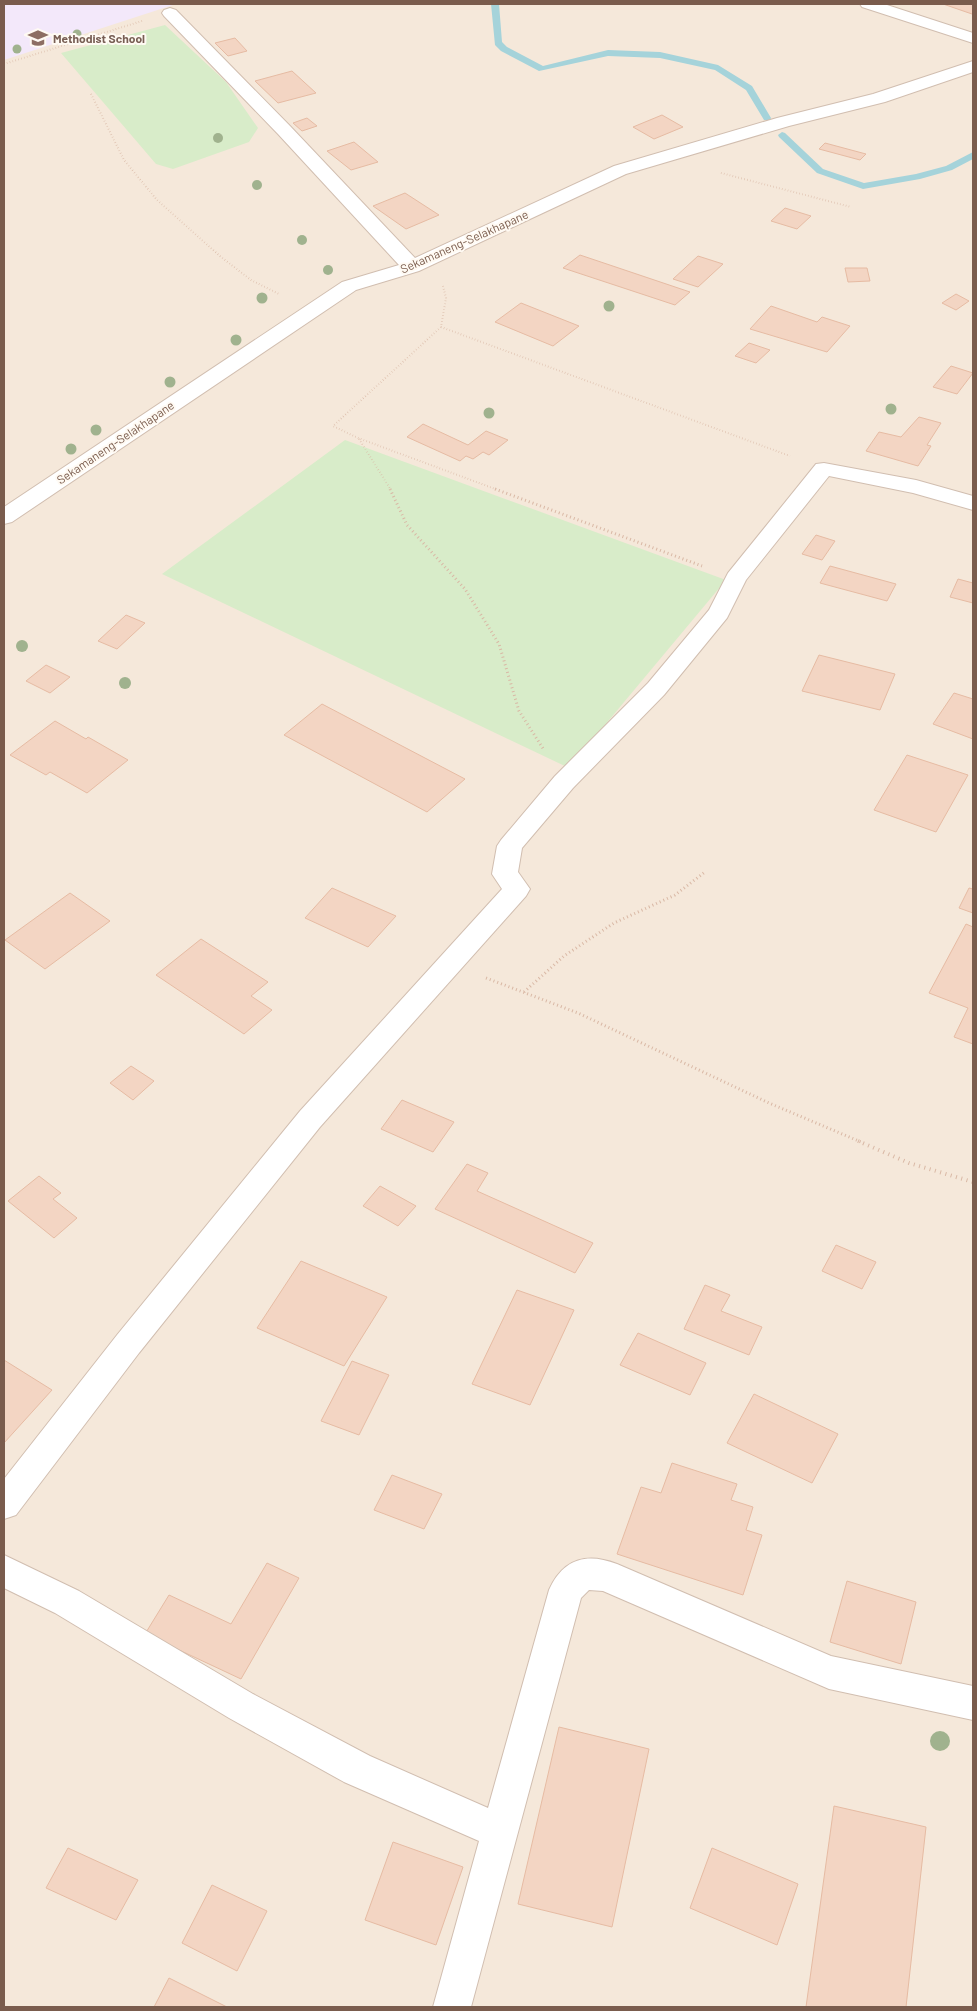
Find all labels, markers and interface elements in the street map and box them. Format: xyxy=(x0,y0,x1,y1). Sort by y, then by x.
school or university icon: Methodist School xyxy=(27,27,49,49)
place label: Methodist School xyxy=(53,31,145,45)
street label: Sekamaneng-Selakhapane xyxy=(398,206,530,276)
street label: Sekamaneng-Selakhapane xyxy=(54,398,176,486)

